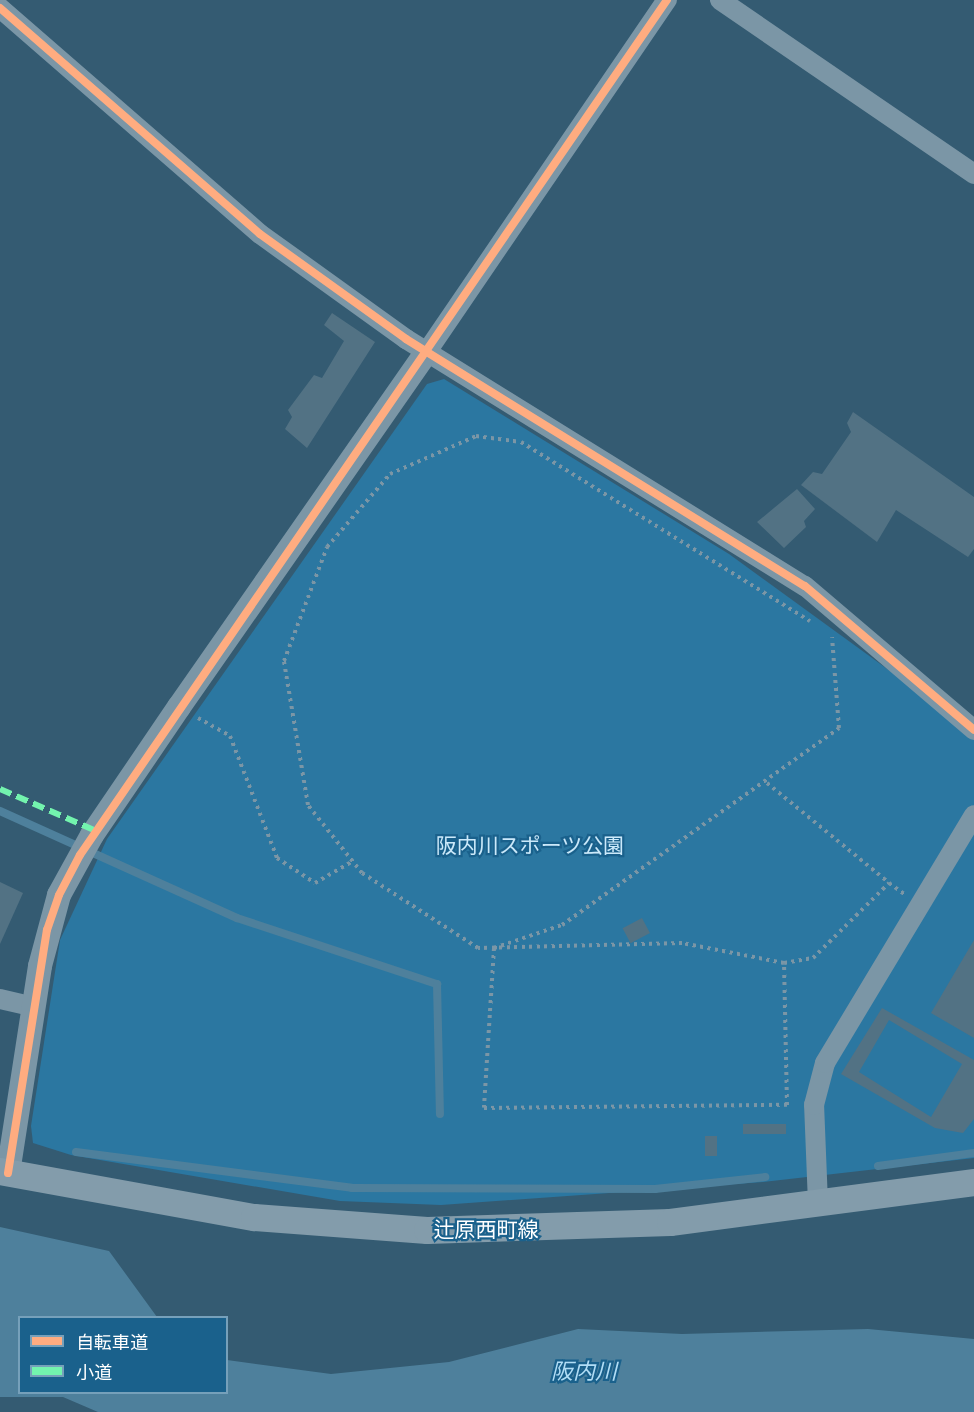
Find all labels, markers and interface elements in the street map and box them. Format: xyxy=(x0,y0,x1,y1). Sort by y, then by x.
park label: 阪内川スポーツ公園 xyxy=(436,832,624,858)
street label: 辻原西町線 xyxy=(434,1216,538,1242)
legend xyxy=(18,1316,228,1394)
text: 自転車道 xyxy=(76,1331,148,1353)
water label: 阪内川 xyxy=(551,1358,617,1384)
text: 小道 xyxy=(76,1361,112,1383)

